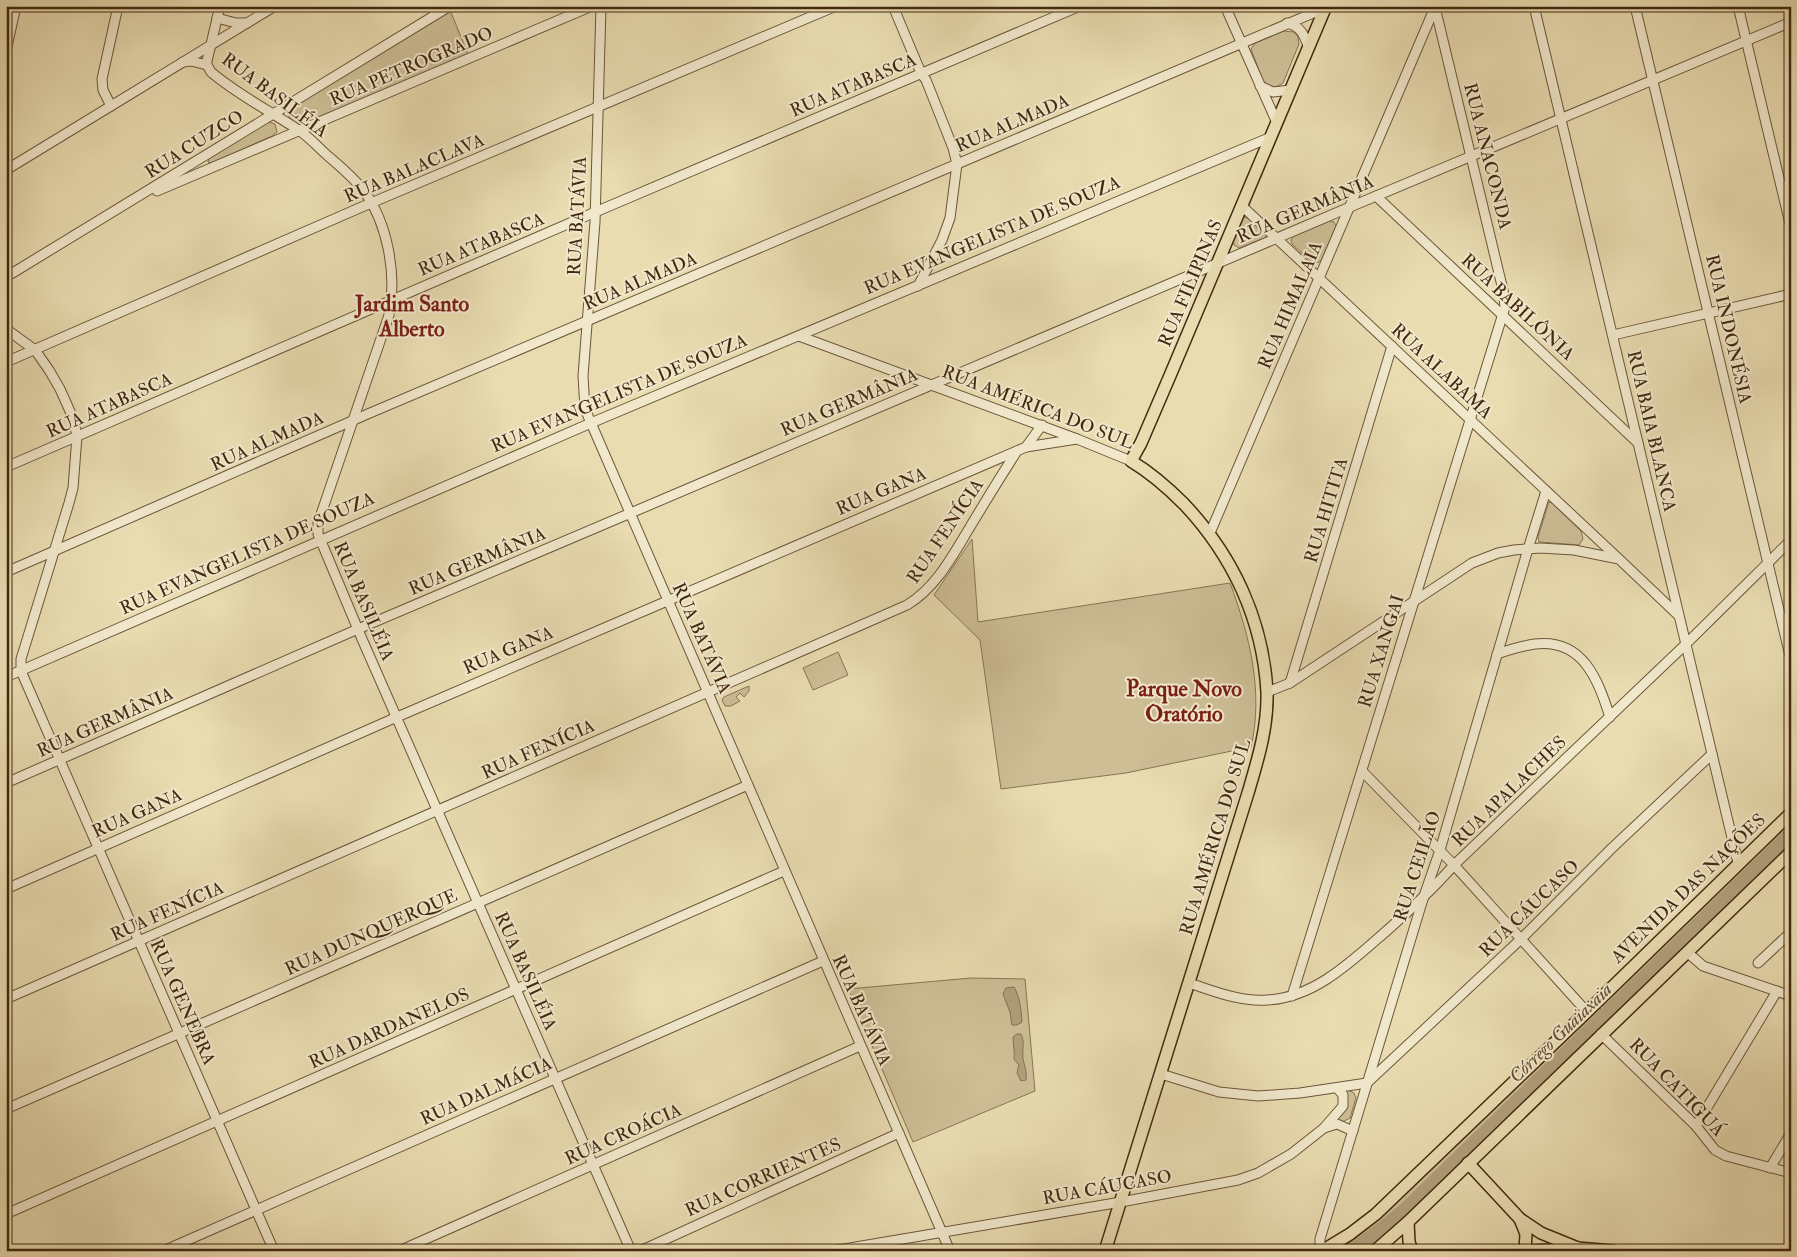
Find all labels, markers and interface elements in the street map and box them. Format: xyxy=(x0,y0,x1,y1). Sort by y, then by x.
street label: RUA PETROGRADO xyxy=(326,22,496,111)
street label: RUA BASILÉIA xyxy=(217,48,333,143)
street label: RUA ATABASCA xyxy=(786,48,920,122)
street label: RUA ANACONDA xyxy=(1458,81,1517,232)
street label: RUA ALMADA xyxy=(952,89,1073,158)
street label: RUA CUZCO xyxy=(141,105,248,184)
street label: RUA BALACLAVA xyxy=(341,128,488,208)
street label: RUA BATÁVIA xyxy=(563,155,592,276)
street label: RUA GERMÂNIA xyxy=(1233,170,1378,249)
street label: RUA EVANGELISTA DE SOUZA xyxy=(860,171,1124,300)
street label: RUA ATABASCA xyxy=(414,207,548,281)
street label: RUA FILIPINAS xyxy=(1153,216,1228,350)
street label: RUA HIMALAIA xyxy=(1253,237,1328,373)
street label: RUA ALMADA xyxy=(580,247,701,316)
street label: RUA BABILÔNIA xyxy=(1456,249,1580,366)
street label: RUA INDONÉSIA xyxy=(1700,252,1757,406)
district label: Jardim Santo Alberto xyxy=(354,290,469,343)
street label: RUA ALABAMA xyxy=(1386,318,1498,425)
street label: RUA EVANGELISTA DE SOUZA xyxy=(487,329,751,458)
street label: RUA BAIA BLANCA xyxy=(1622,348,1681,515)
street label: RUA AMÉRICA DO SUL xyxy=(939,360,1137,455)
street label: RUA GERMÂNIA xyxy=(777,363,922,442)
street label: RUA ATABASCA xyxy=(43,367,176,443)
street label: RUA ALMADA xyxy=(207,406,328,477)
street label: RUA HITITA xyxy=(1300,454,1354,566)
street label: RUA GANA xyxy=(833,462,930,521)
street label: RUA FENÍCIA xyxy=(902,474,989,588)
street label: RUA EVANGELISTA DE SOUZA xyxy=(116,487,379,620)
street label: RUA GERMÂNIA xyxy=(405,522,550,601)
street label: RUA BASILÉIA xyxy=(328,538,399,665)
street label: RUA BATÁVIA xyxy=(667,579,737,698)
street label: RUA XANGAI xyxy=(1353,592,1410,711)
street label: RUA GANA xyxy=(460,621,557,680)
district label: Parque Novo Oratório xyxy=(1126,675,1242,728)
street label: RUA GERMÂNIA xyxy=(33,682,177,763)
street label: RUA FENÍCIA xyxy=(478,714,599,785)
street label: RUA APALACHES xyxy=(1447,731,1571,852)
street label: RUA AMÉRICA DO SUL xyxy=(1175,736,1256,938)
street label: RUA GANA xyxy=(89,783,186,843)
street label: RUA CEILÃO xyxy=(1389,808,1446,924)
street label: AVENIDA DAS NAÇÕES xyxy=(1605,808,1771,969)
street label: RUA CÁUCASO xyxy=(1474,855,1584,962)
street label: RUA FENÍCIA xyxy=(107,876,228,947)
street label: RUA DUNQUERQUE xyxy=(281,884,461,981)
street label: RUA BASILÉIA xyxy=(489,908,562,1035)
street label: RUA GENEBRA xyxy=(145,936,221,1069)
street label: RUA BATÁVIA xyxy=(827,951,897,1070)
water label: Córrego Guaiaxaia xyxy=(1504,977,1617,1088)
street label: RUA DARDANELOS xyxy=(305,983,473,1074)
street label: RUA CATIGUÁ xyxy=(1624,1033,1730,1142)
street label: RUA DALMÁCIA xyxy=(417,1052,556,1131)
street label: RUA CROÁCIA xyxy=(561,1098,686,1170)
street label: RUA CORRIENTES xyxy=(682,1133,845,1222)
street label: RUA CÁUCASO xyxy=(1041,1165,1173,1210)

